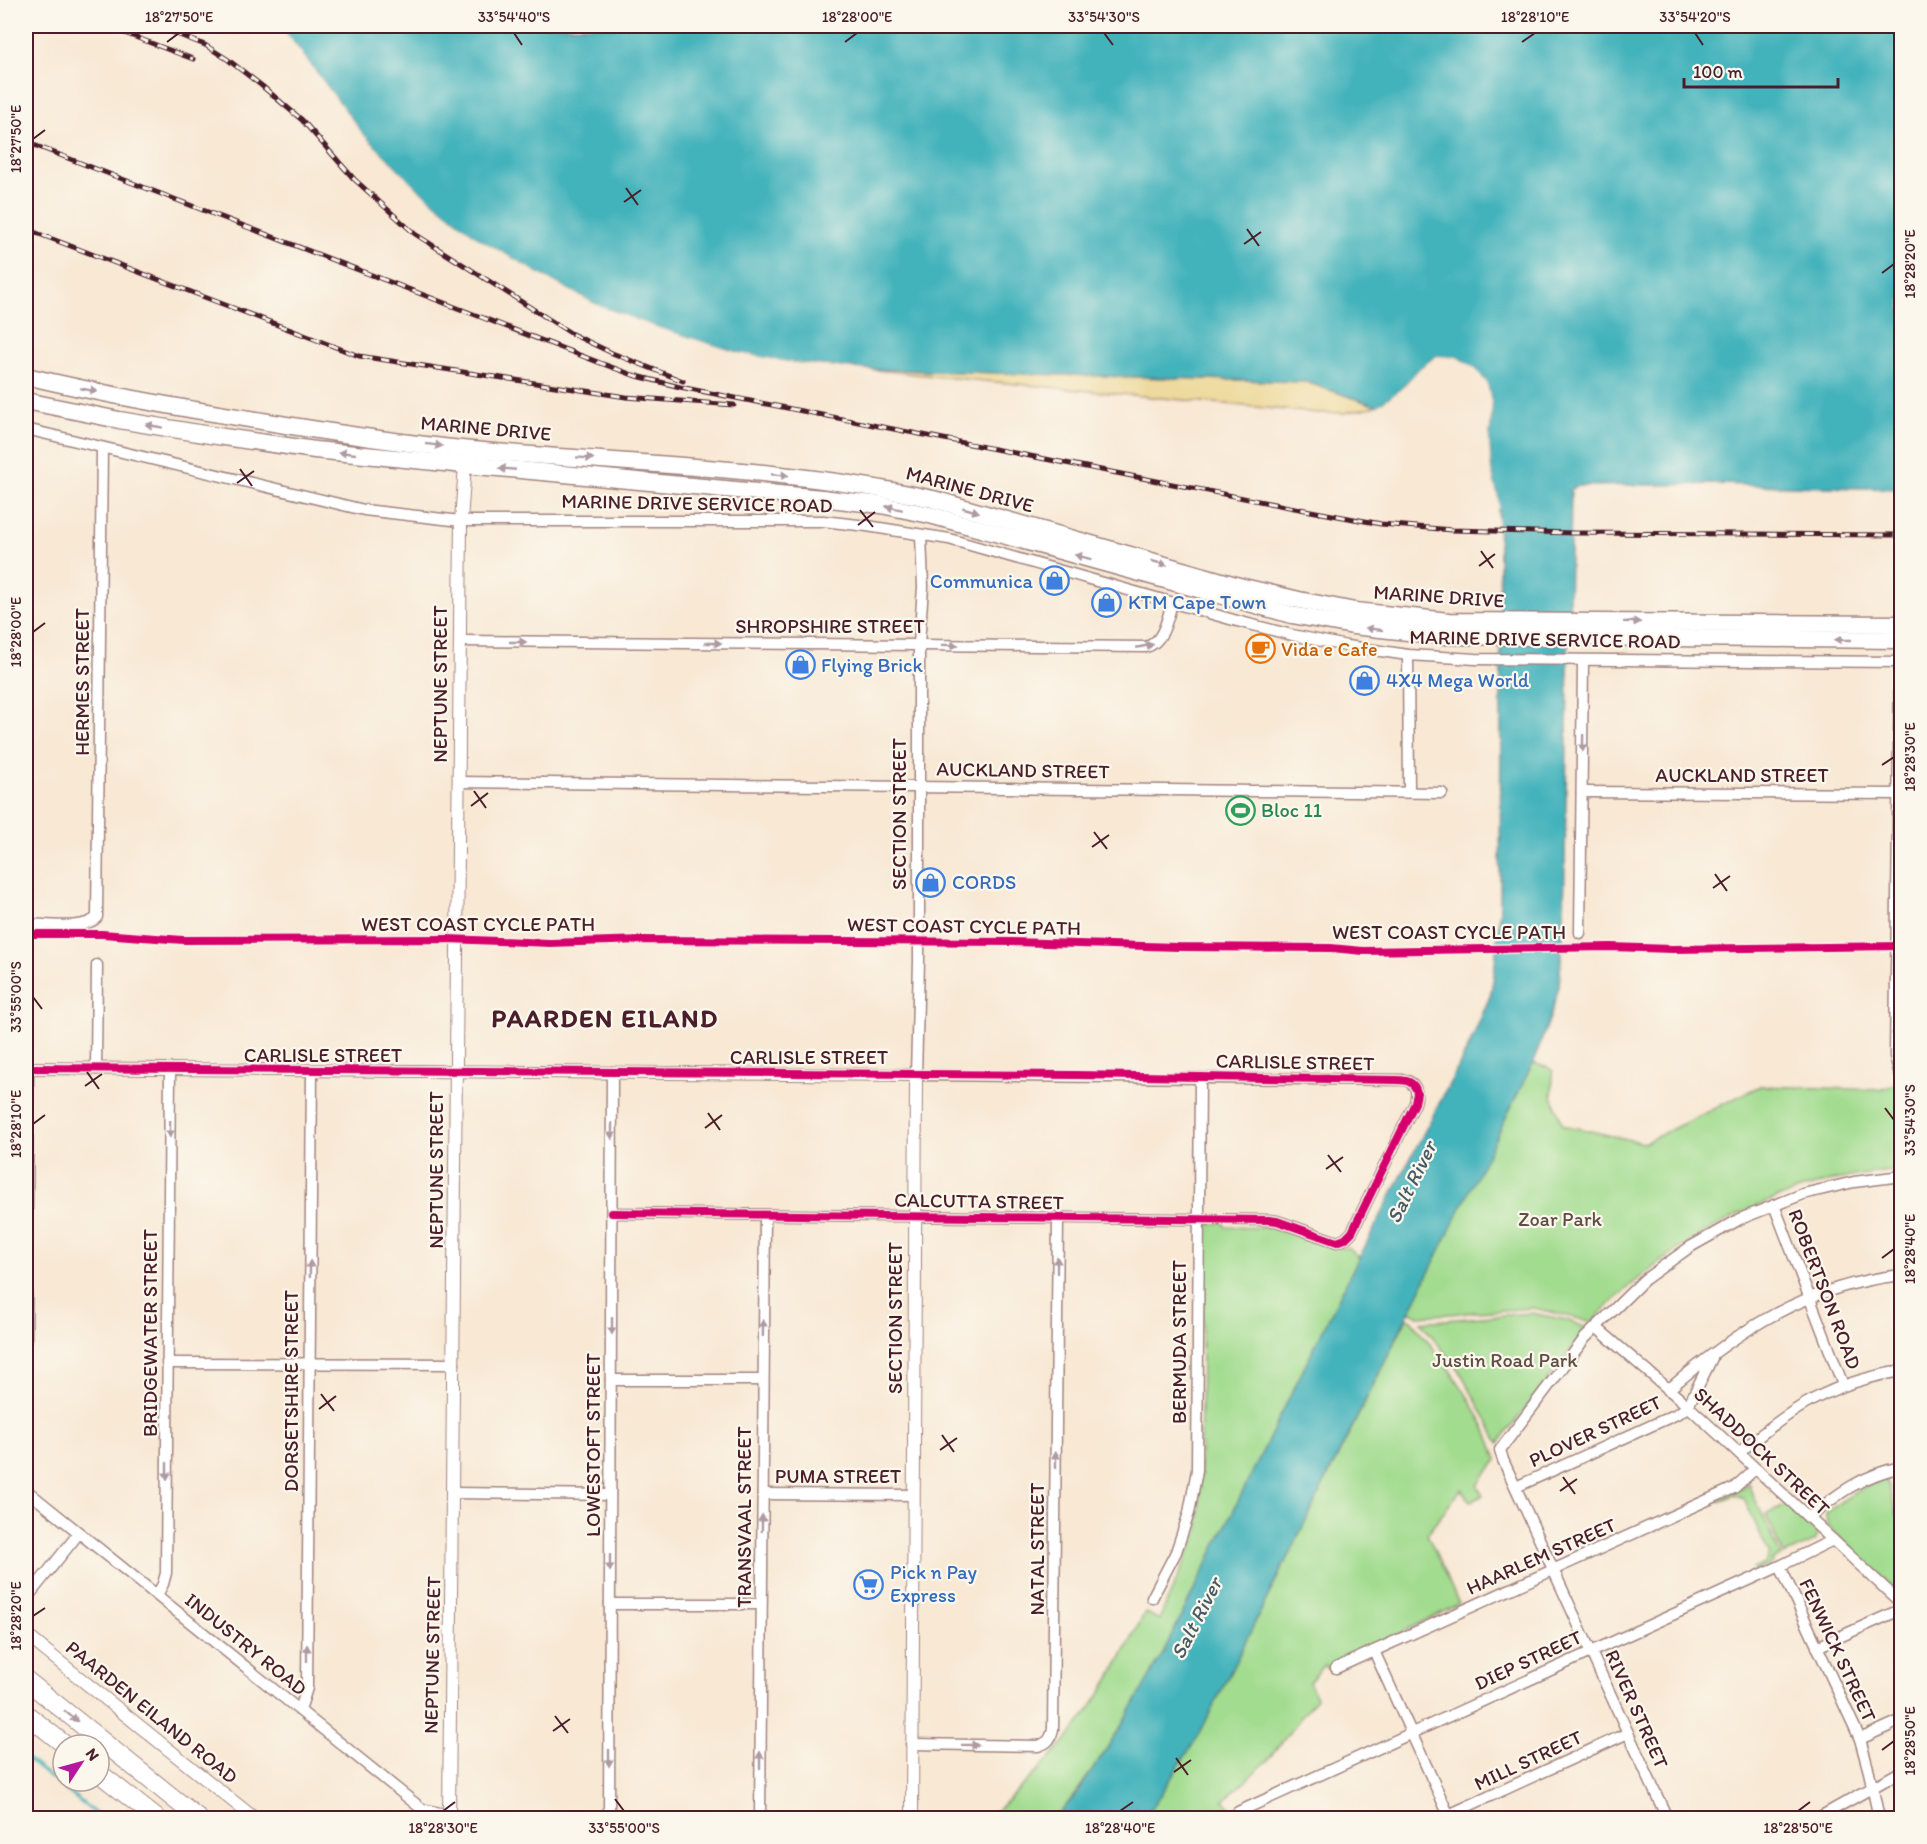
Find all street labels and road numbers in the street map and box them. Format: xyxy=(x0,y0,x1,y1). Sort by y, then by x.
street label: MARINE DRIVE xyxy=(420,410,552,446)
street label: MARINE DRIVE xyxy=(903,460,1037,518)
street label: MARINE DRIVE SERVICE ROAD xyxy=(561,489,833,517)
street label: MARINE DRIVE xyxy=(1373,579,1505,613)
street label: NEPTUNE STREET xyxy=(428,605,452,763)
street label: HERMES STREET xyxy=(70,608,94,756)
street label: SHROPSHIRE STREET xyxy=(735,614,925,638)
street label: MARINE DRIVE SERVICE ROAD xyxy=(1409,625,1681,653)
street label: SECTION STREET xyxy=(887,738,911,890)
street label: AUCKLAND STREET xyxy=(936,756,1110,784)
street label: AUCKLAND STREET xyxy=(1655,763,1829,787)
street label: WEST COAST CYCLE PATH xyxy=(361,912,595,936)
street label: WEST COAST CYCLE PATH xyxy=(847,912,1081,940)
street label: WEST COAST CYCLE PATH xyxy=(1332,920,1566,944)
street label: CARLISLE STREET xyxy=(244,1043,402,1067)
street label: CARLISLE STREET xyxy=(730,1045,888,1069)
street label: CARLISLE STREET xyxy=(1215,1049,1375,1075)
street label: NEPTUNE STREET xyxy=(424,1091,448,1249)
street label: CALCUTTA STREET xyxy=(894,1188,1064,1214)
street label: ROBERTSON ROAD xyxy=(1783,1205,1867,1373)
street label: BRIDGEWATER STREET xyxy=(138,1229,162,1437)
street label: SECTION STREET xyxy=(883,1242,907,1394)
street label: BERMUDA STREET xyxy=(1167,1260,1191,1424)
street label: DORSETSHIRE STREET xyxy=(279,1290,303,1492)
street label: LOWESTOFT STREET xyxy=(581,1353,605,1537)
street label: SHADDOCK STREET xyxy=(1689,1382,1835,1520)
street label: PLOVER STREET xyxy=(1525,1390,1665,1472)
street label: TRANSVAAL STREET xyxy=(732,1426,756,1608)
street label: PUMA STREET xyxy=(775,1464,901,1488)
street label: NATAL STREET xyxy=(1025,1482,1049,1616)
street label: HAARLEM STREET xyxy=(1462,1512,1620,1600)
street label: FENWICK STREET xyxy=(1794,1575,1882,1725)
street label: NEPTUNE STREET xyxy=(419,1576,445,1734)
street label: INDUSTRY ROAD xyxy=(180,1588,312,1700)
street label: DIEP STREET xyxy=(1470,1625,1586,1695)
street label: PAARDEN EILAND ROAD xyxy=(61,1636,243,1788)
street label: RIVER STREET xyxy=(1600,1646,1674,1772)
street label: MILL STREET xyxy=(1470,1725,1586,1795)

